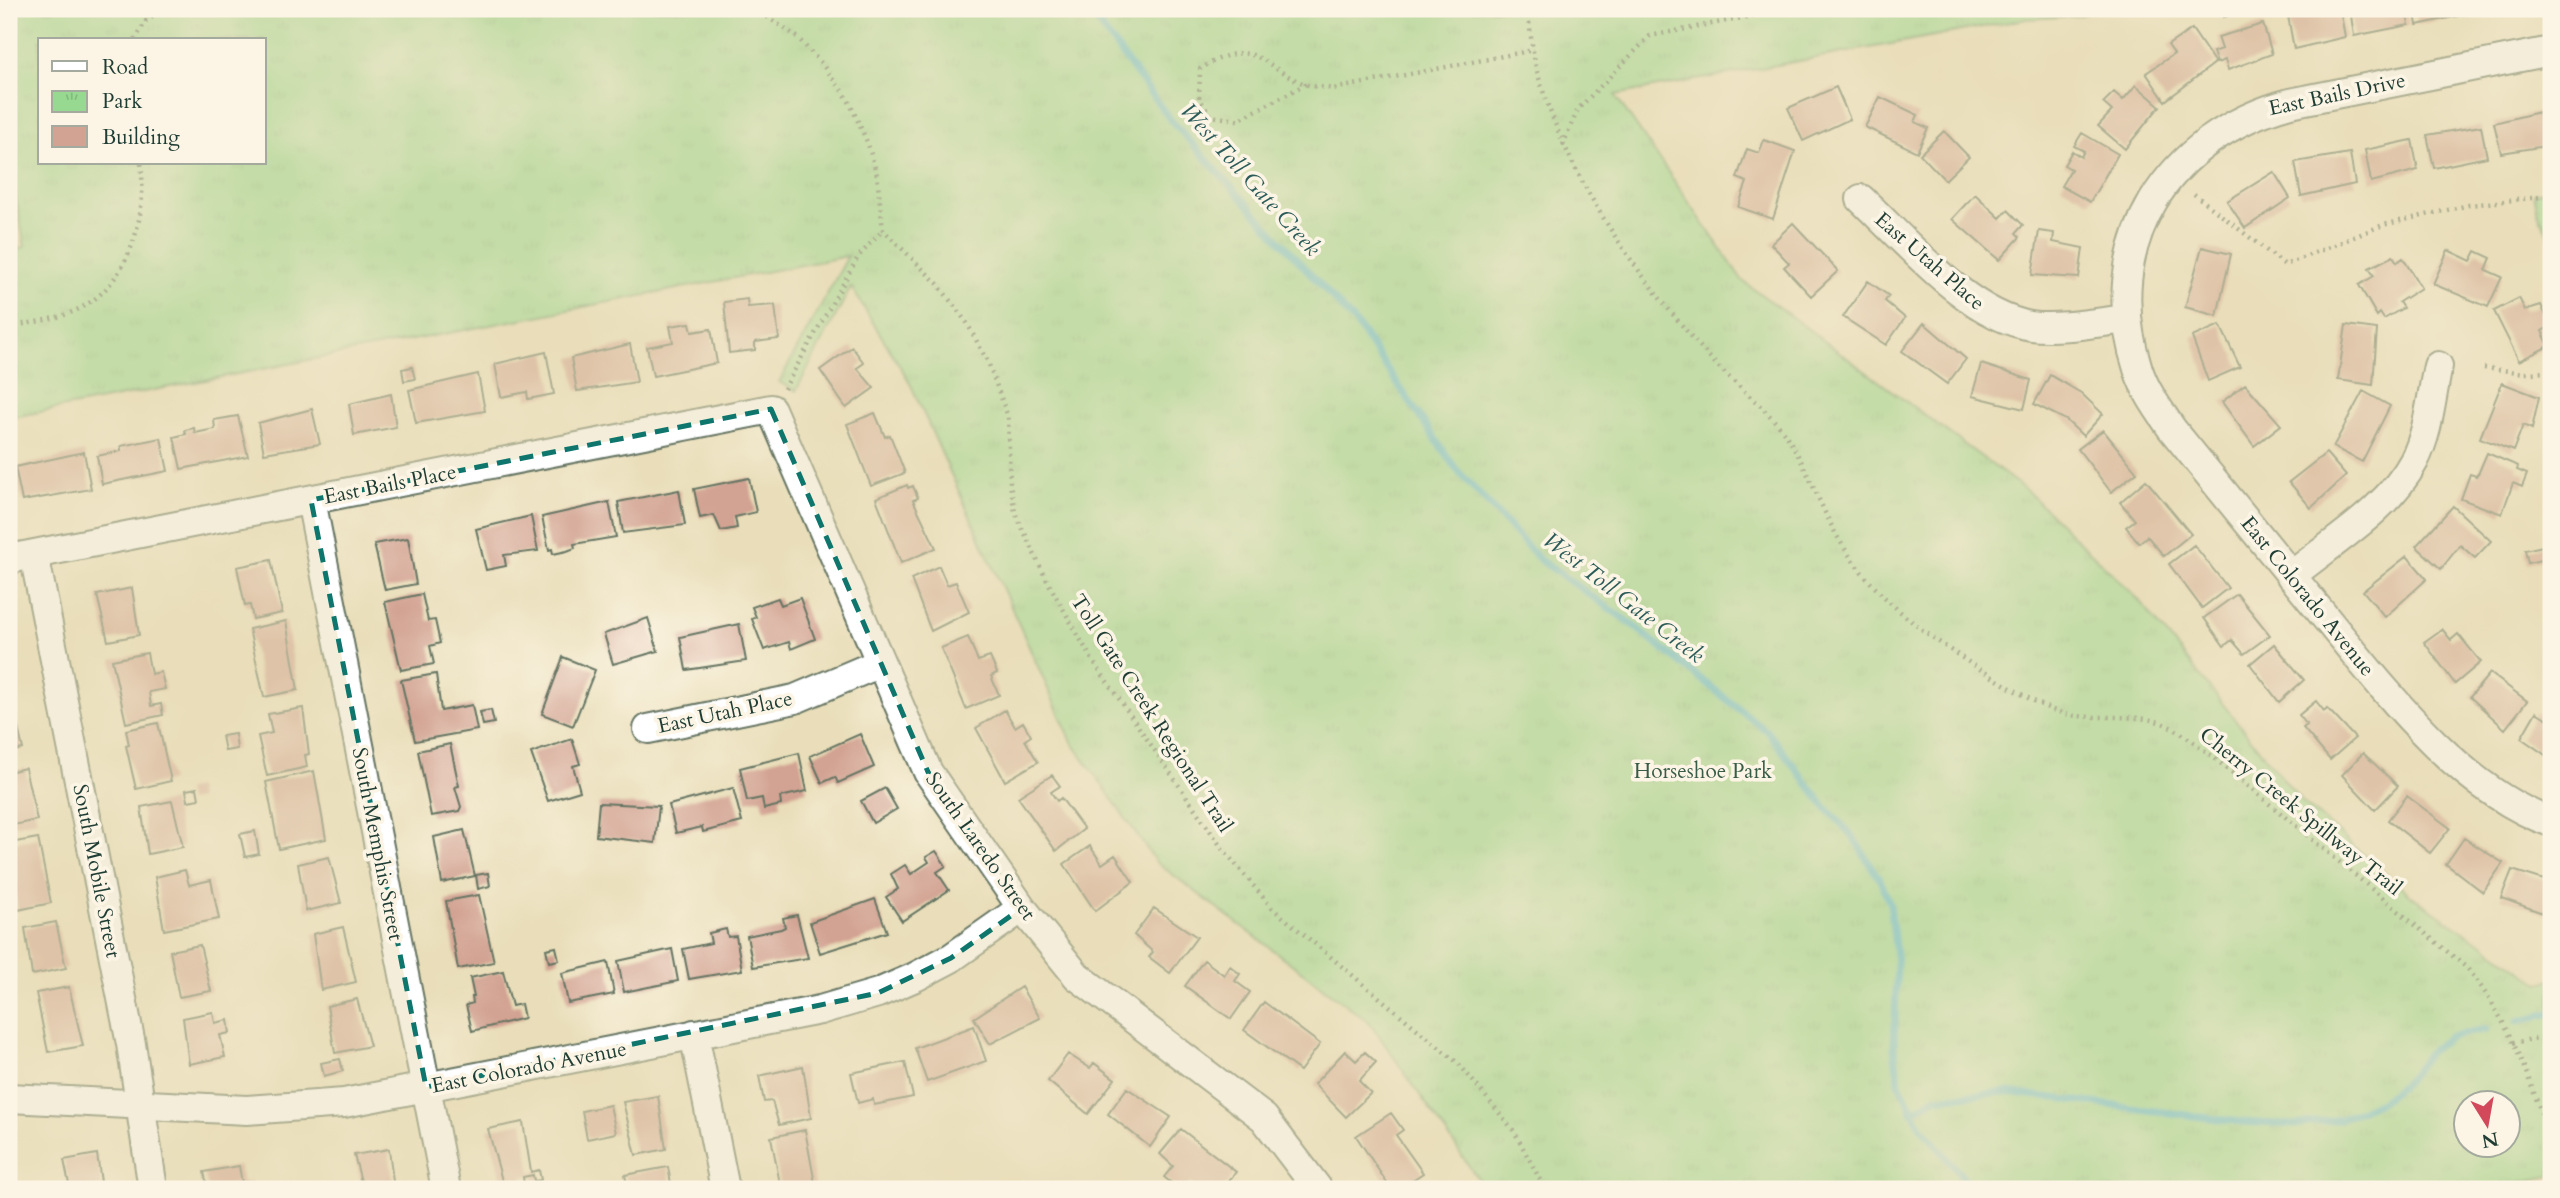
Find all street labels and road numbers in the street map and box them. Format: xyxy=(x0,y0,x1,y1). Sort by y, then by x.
street label: East Bails Drive xyxy=(2266,66,2408,123)
street label: East Utah Place xyxy=(1868,205,1991,317)
street label: East Bails Place xyxy=(321,457,459,512)
street label: East Colorado Avenue xyxy=(2234,510,2381,683)
street label: Toll Gate Creek Regional Trail xyxy=(1064,588,1240,838)
street label: East Utah Place xyxy=(655,684,795,741)
street label: Cherry Creek Spillway Trail xyxy=(2193,720,2408,902)
street label: South Memphis Street xyxy=(345,745,411,943)
street label: South Laredo Street xyxy=(919,766,1043,927)
street label: South Mobile Street xyxy=(65,782,128,961)
street label: East Colorado Avenue xyxy=(429,1034,629,1101)

